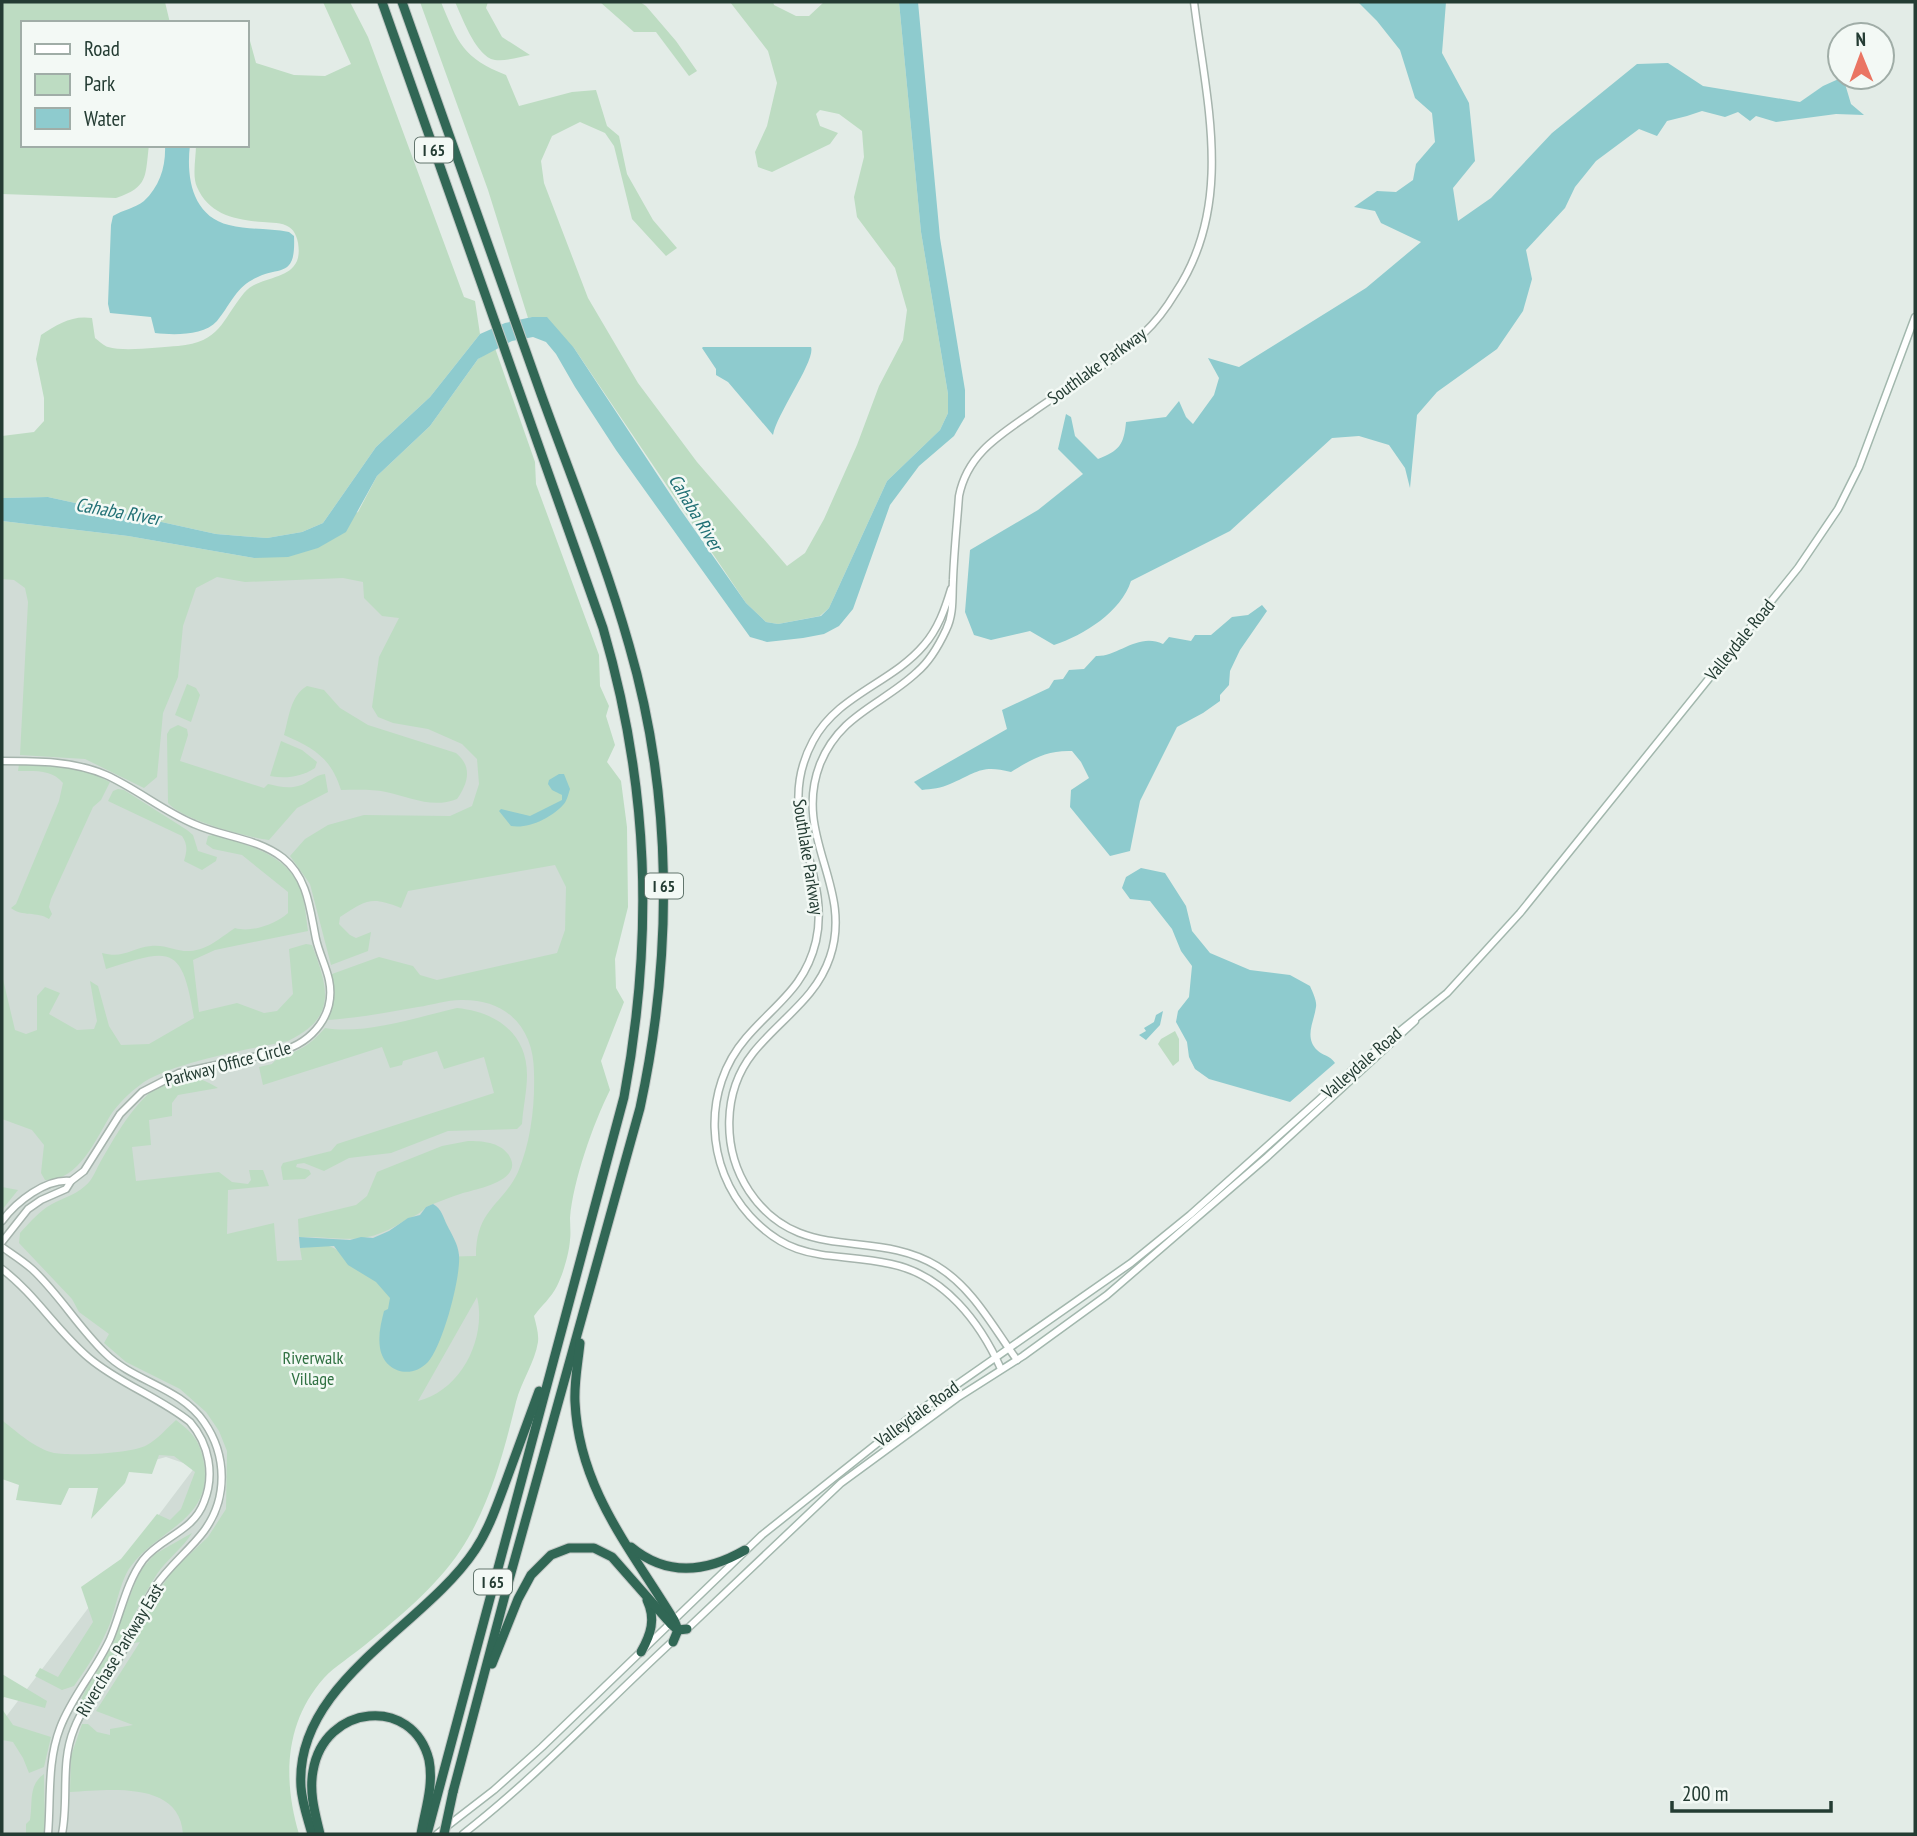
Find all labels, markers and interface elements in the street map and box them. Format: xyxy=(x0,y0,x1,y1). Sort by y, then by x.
legend xyxy=(21,21,248,147)
north arrow xyxy=(1826,21,1896,91)
text: N xyxy=(1855,27,1866,51)
text: Road xyxy=(84,35,120,62)
text: Park xyxy=(84,70,115,97)
text: Water xyxy=(84,105,126,132)
road number: I 65 xyxy=(415,138,453,162)
street label: Southlake Parkway xyxy=(1043,322,1151,409)
water label: Cahaba River xyxy=(664,469,730,557)
water label: Cahaba River xyxy=(74,492,165,531)
street label: Valleydale Road xyxy=(1699,594,1779,686)
street label: Southlake Parkway xyxy=(788,797,829,917)
road number: I 65 xyxy=(645,874,683,898)
street label: Valleydale Road xyxy=(1316,1022,1406,1104)
street label: Parkway Office Circle xyxy=(162,1036,293,1091)
park label: Riverwalk Village xyxy=(283,1346,343,1390)
street label: Valleydale Road xyxy=(869,1375,963,1452)
road number: I 65 xyxy=(474,1570,512,1594)
street label: Riverchase Parkway East xyxy=(71,1579,168,1721)
scale bar xyxy=(1672,1770,1831,1814)
text: 200 m xyxy=(1682,1780,1728,1807)

